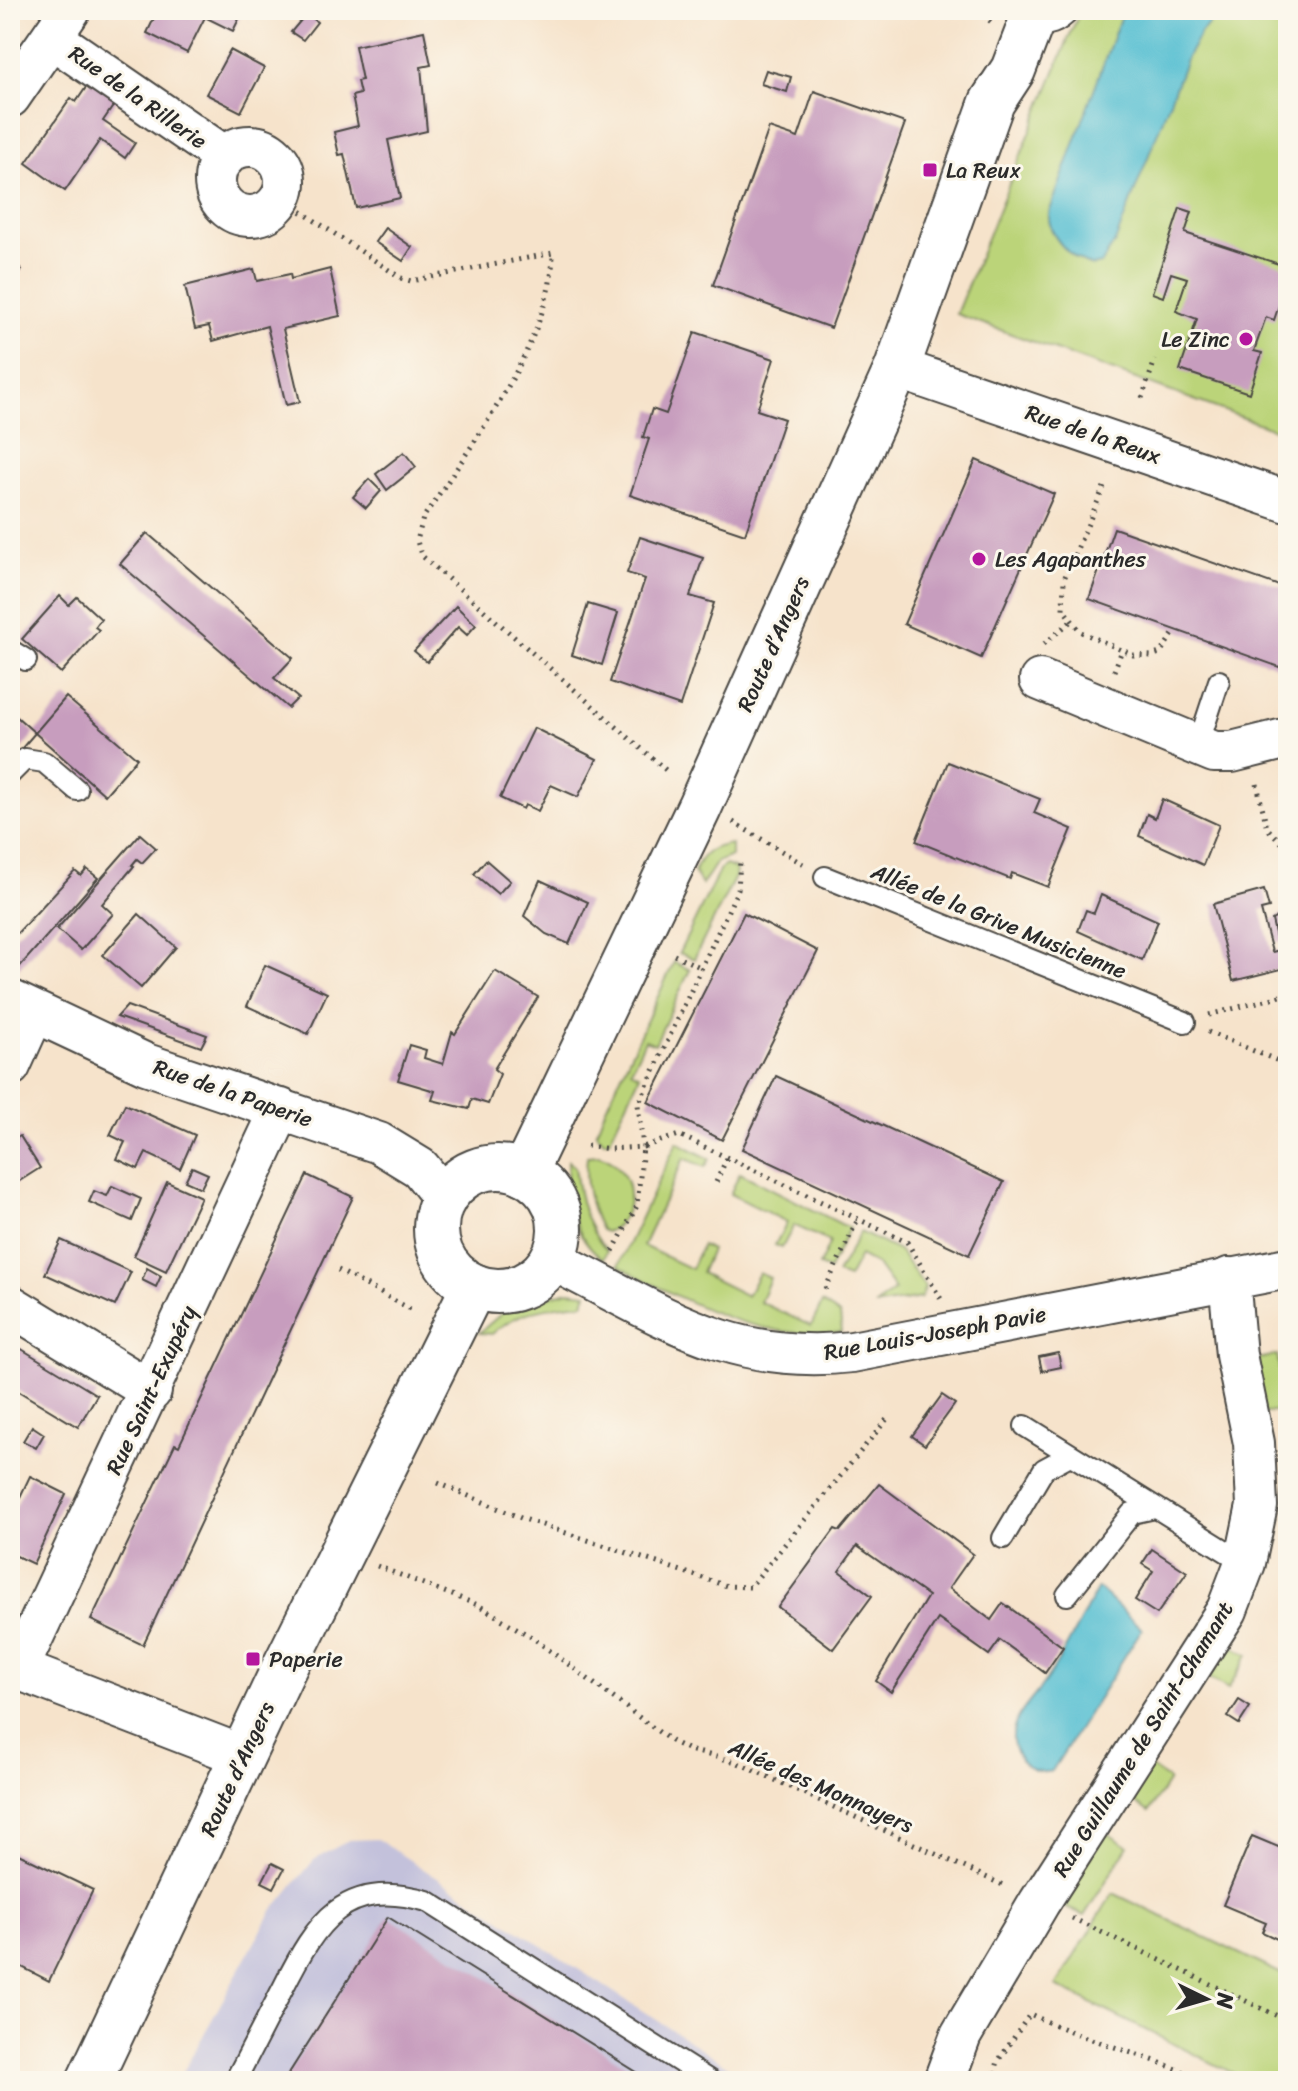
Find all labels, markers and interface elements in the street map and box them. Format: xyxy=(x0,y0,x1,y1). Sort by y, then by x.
street label: Rue de la Rillerie xyxy=(60,35,216,159)
place label: La Reux xyxy=(946,151,1021,190)
marker: La Reux xyxy=(921,161,939,179)
place label: Le Zinc xyxy=(1161,320,1230,359)
marker: Le Zinc xyxy=(1237,330,1255,348)
street label: Rue de la Reux xyxy=(1020,393,1167,476)
place label: Les Agapanthes xyxy=(995,540,1147,579)
marker: Les Agapanthes xyxy=(970,550,988,568)
street label: Route d’Angers xyxy=(726,570,820,718)
street label: Allée de la Grive Musicienne xyxy=(864,851,1133,990)
street label: Rue de la Paperie xyxy=(148,1048,318,1138)
street label: Rue Louis-Joseph Pavie xyxy=(821,1294,1049,1372)
street label: Rue Saint-Exupéry xyxy=(95,1298,208,1481)
street label: Rue Guillaume de Saint-Chamant xyxy=(1042,1593,1244,1885)
place label: Paperie xyxy=(269,1640,343,1679)
marker: Paperie xyxy=(244,1650,262,1668)
street label: Route d’Angers xyxy=(189,1695,285,1843)
street label: Allée des Monnayers xyxy=(721,1727,920,1844)
north arrow xyxy=(1166,1959,1246,2039)
text: N xyxy=(1205,1990,1246,2011)

